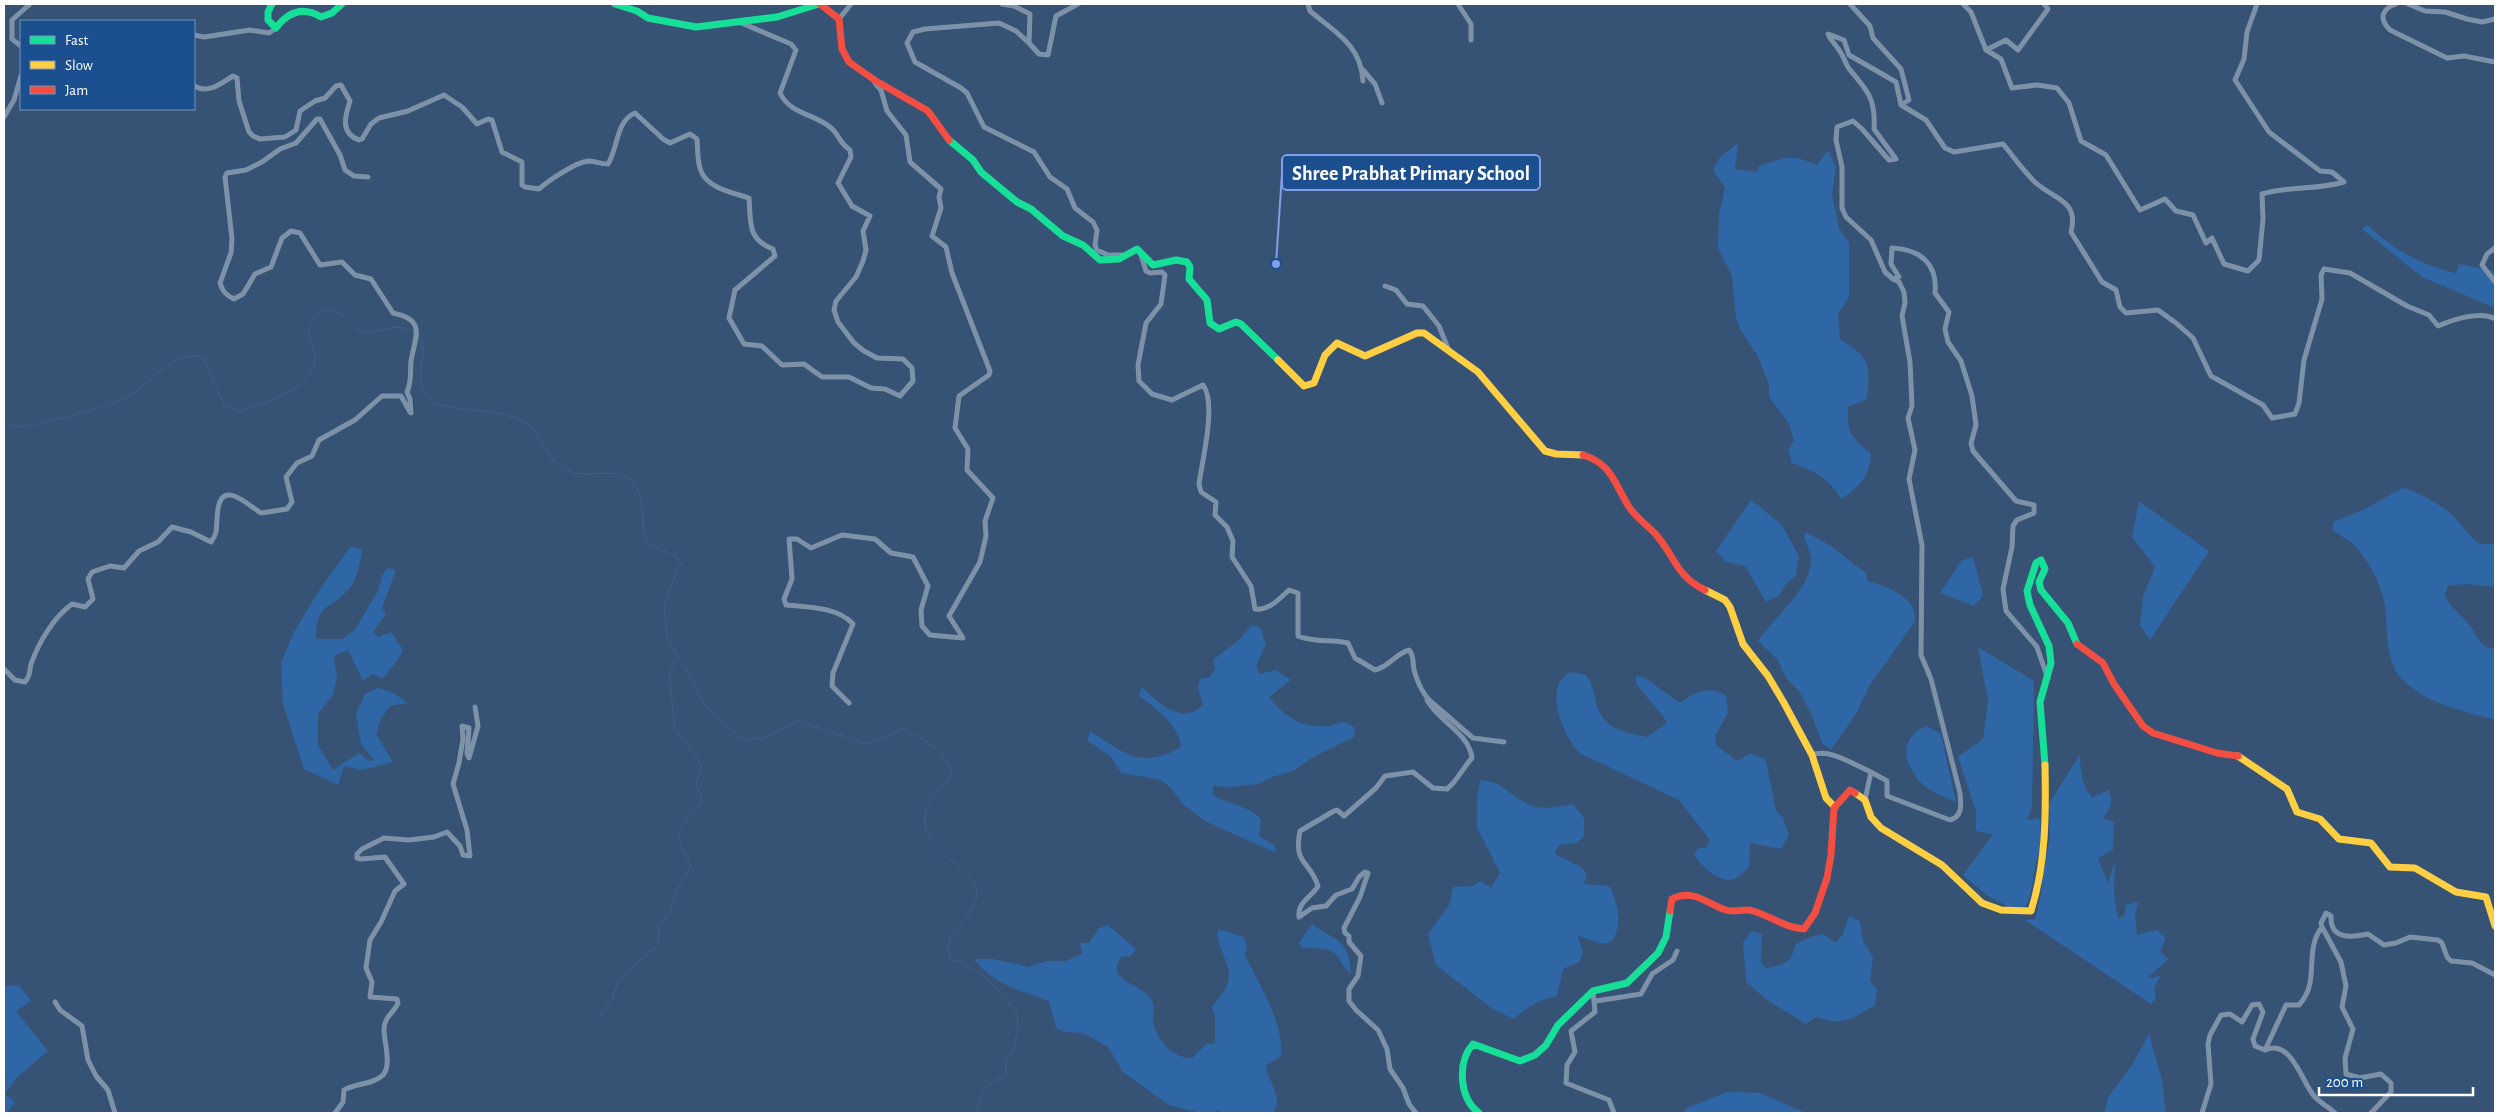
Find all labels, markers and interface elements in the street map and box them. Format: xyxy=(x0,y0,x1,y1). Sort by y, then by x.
legend xyxy=(20,20,195,110)
text: Fast xyxy=(65,33,89,48)
text: Slow xyxy=(65,58,93,73)
text: Jam xyxy=(65,83,88,98)
callout: Shree Prabhat Primary School xyxy=(1282,155,1540,190)
text: Shree Prabhat Primary School xyxy=(1292,164,1530,184)
scale bar xyxy=(2319,1064,2473,1096)
text: 200 m xyxy=(2326,1075,2363,1090)

